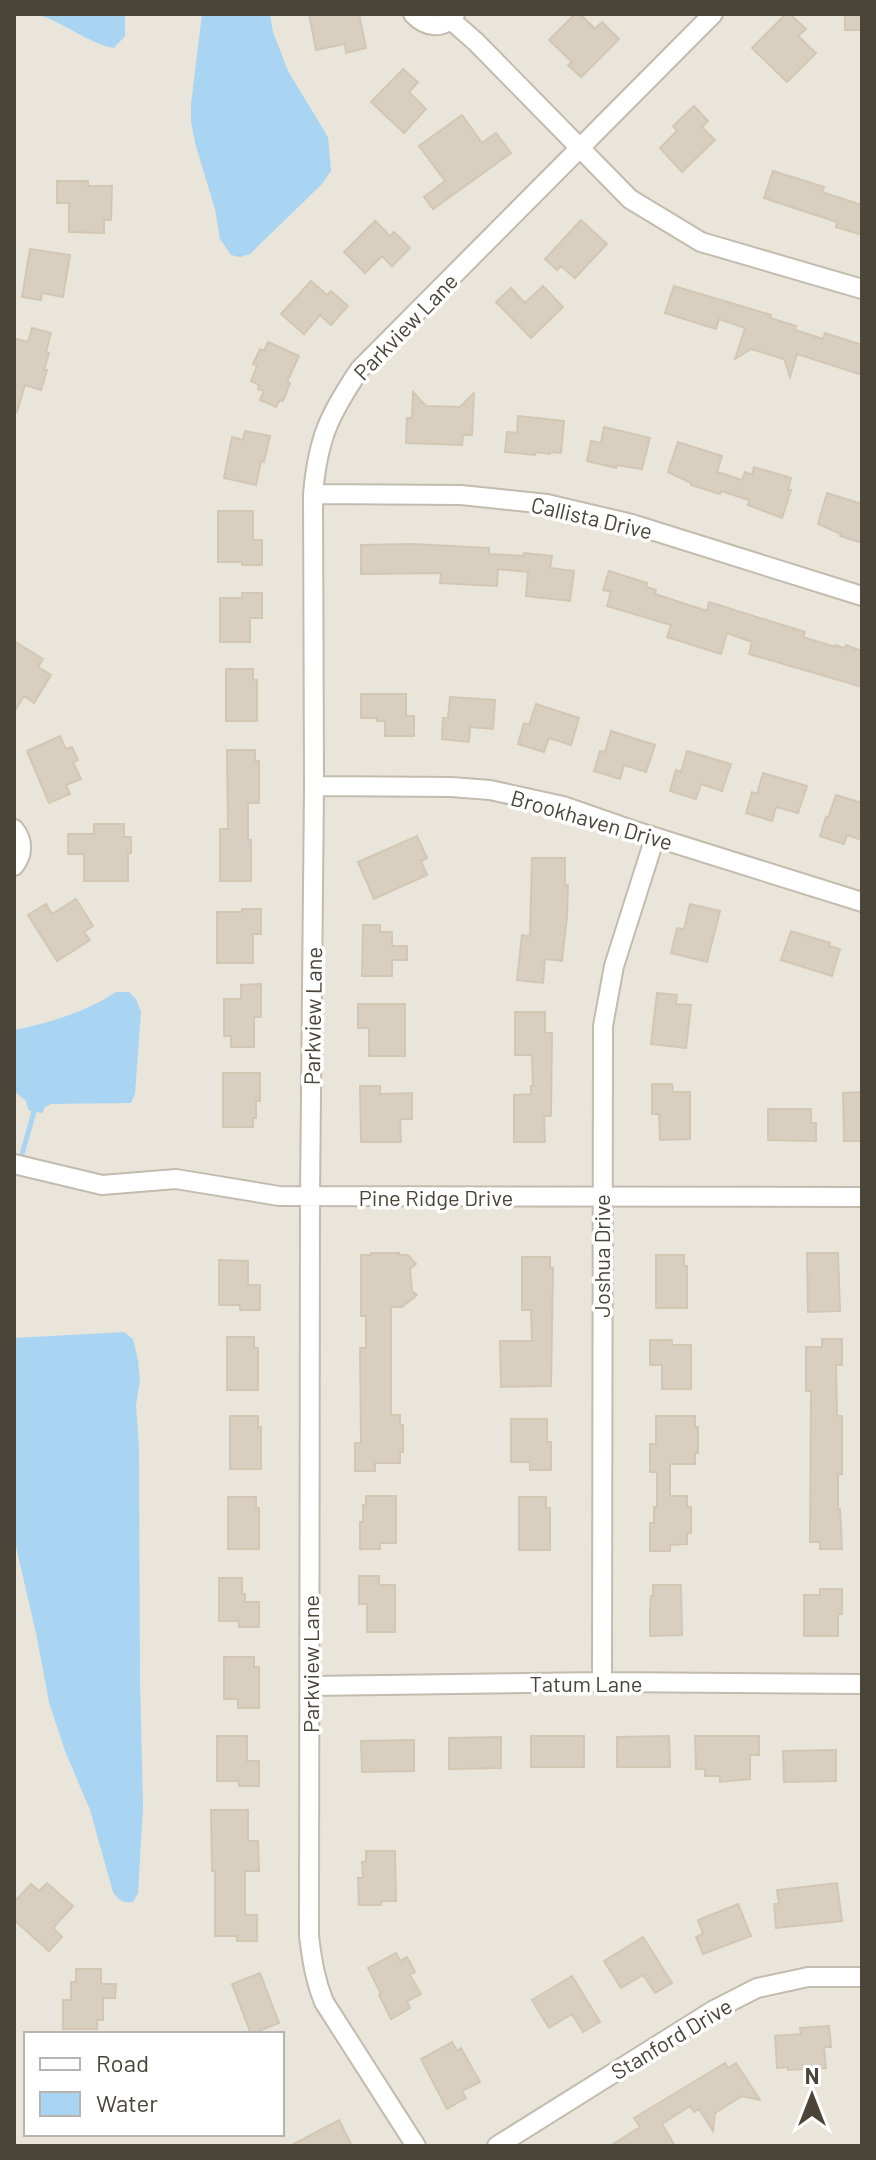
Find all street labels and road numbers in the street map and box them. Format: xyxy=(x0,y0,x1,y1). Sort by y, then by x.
street label: Parkview Lane xyxy=(348,267,462,385)
street label: Callista Drive xyxy=(529,490,655,544)
street label: Brookhaven Drive xyxy=(508,784,676,854)
street label: Parkview Lane xyxy=(298,947,326,1085)
street label: Pine Ridge Drive xyxy=(359,1184,513,1210)
street label: Joshua Drive xyxy=(588,1194,614,1318)
street label: Parkview Lane xyxy=(297,1595,323,1733)
street label: Tatum Lane xyxy=(530,1670,642,1696)
street label: Stanford Drive xyxy=(606,1992,736,2084)

